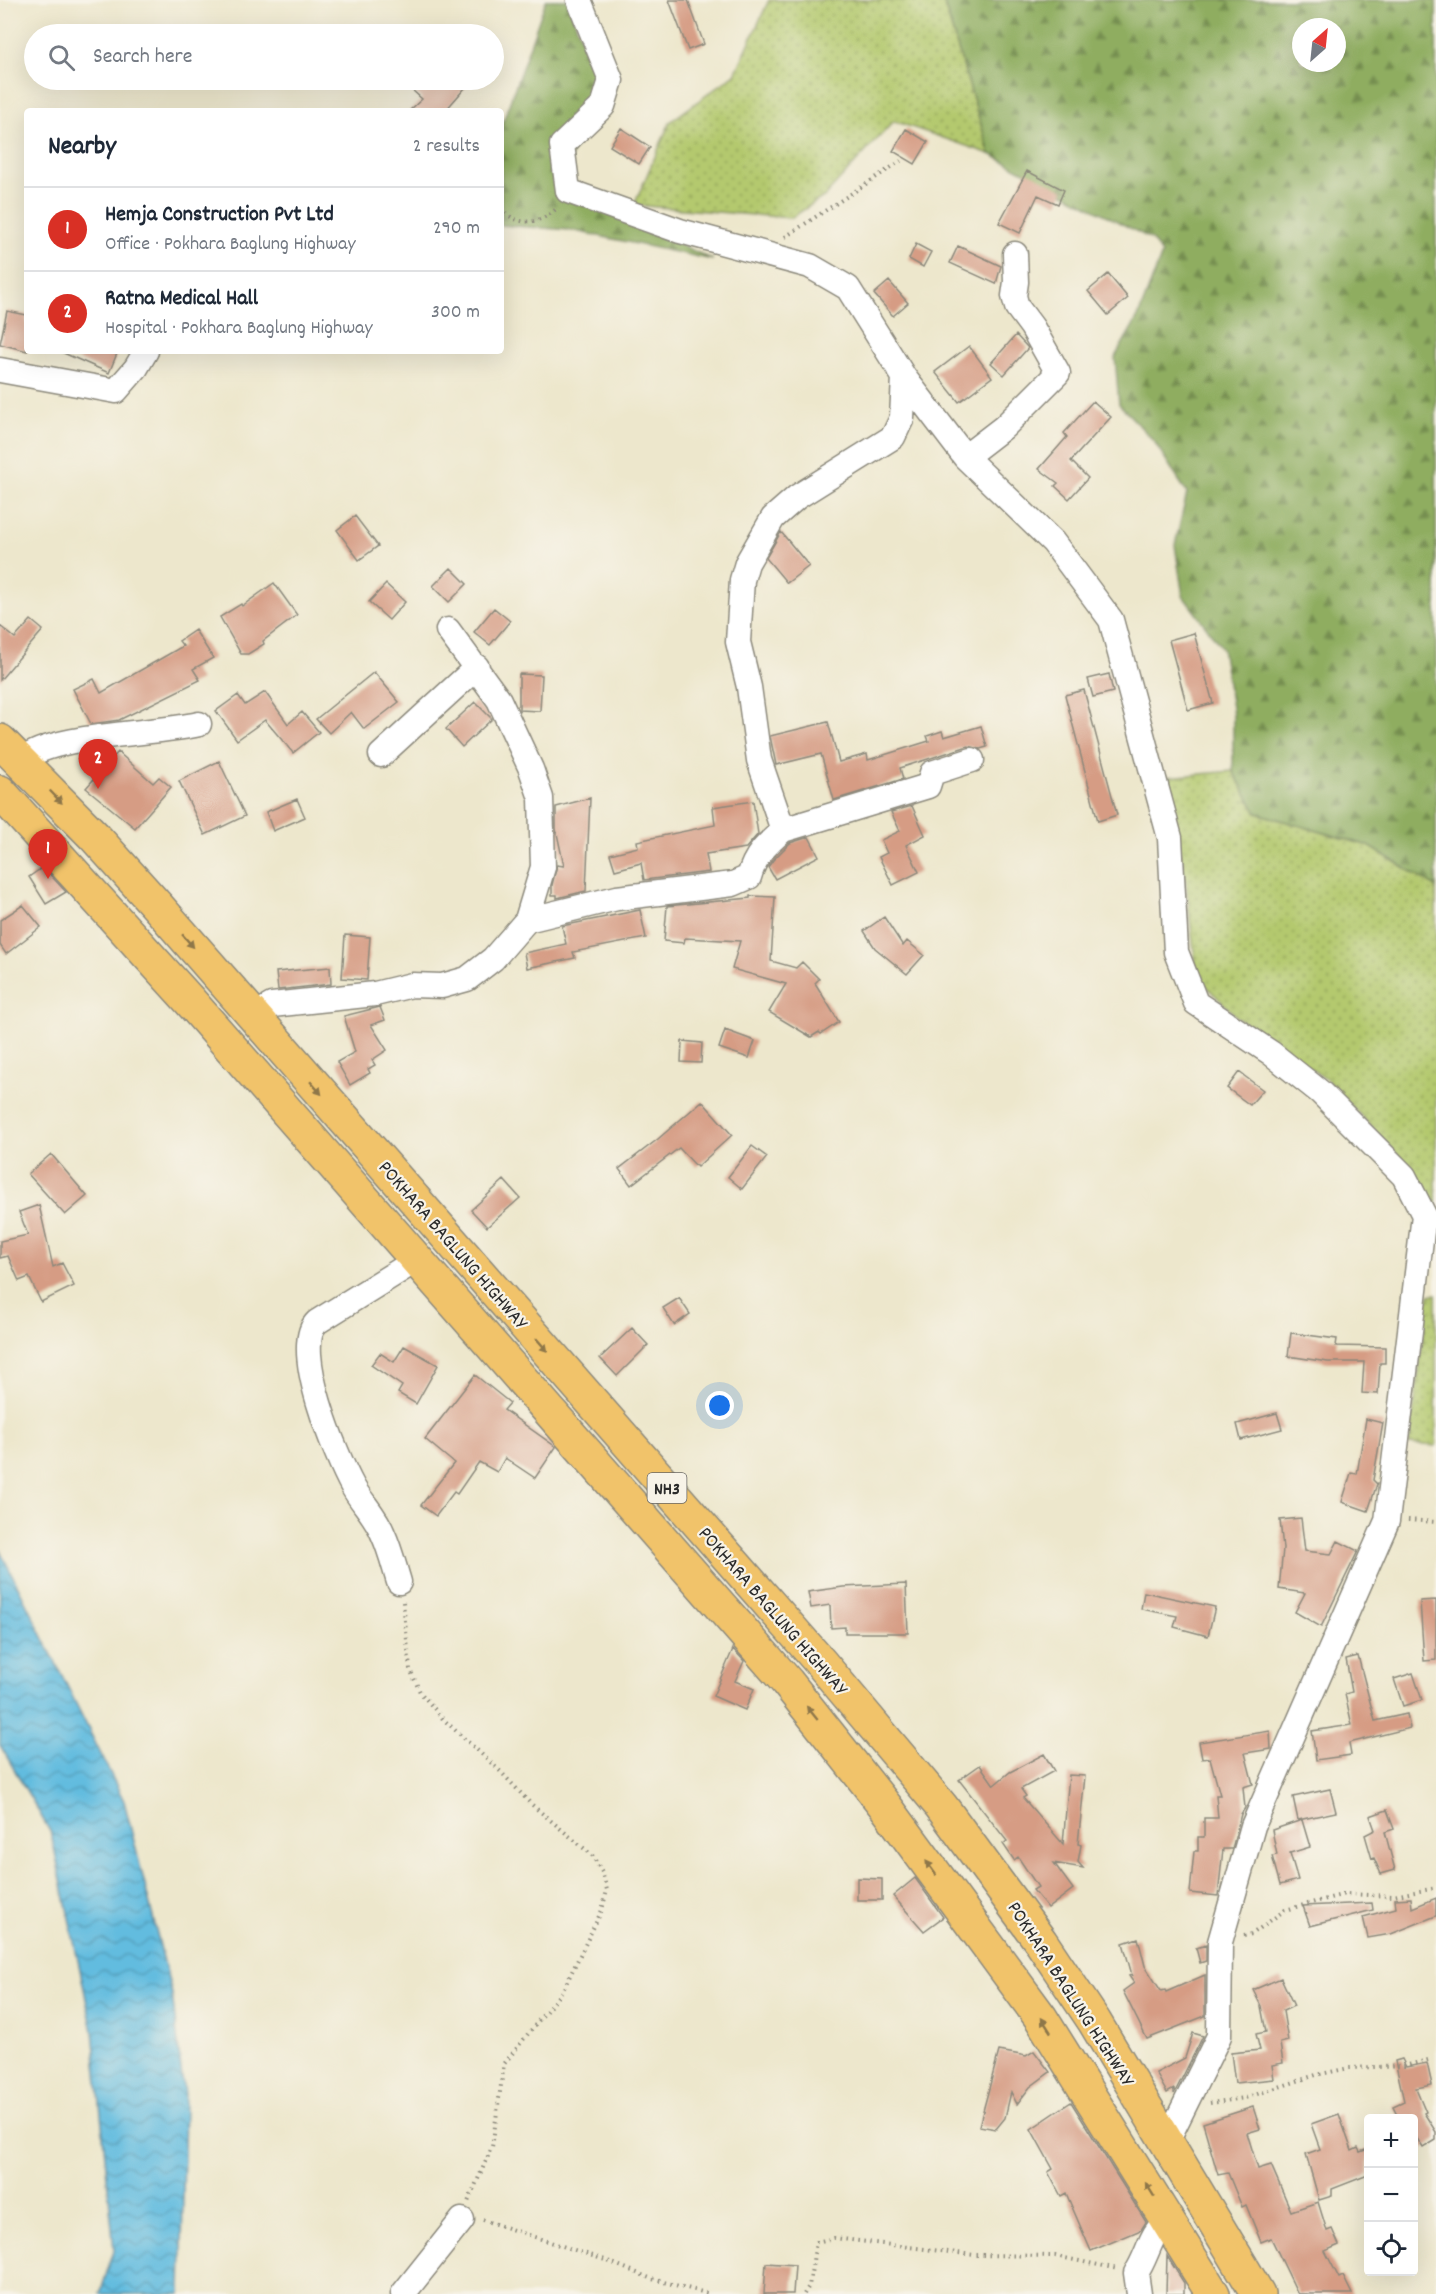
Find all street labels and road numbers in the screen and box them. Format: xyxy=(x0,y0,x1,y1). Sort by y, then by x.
street label: POKHARA BAGLUNG HIGHWAY xyxy=(370,1155,533,1337)
road number: NH3 xyxy=(648,1473,686,1503)
street label: POKHARA BAGLUNG HIGHWAY xyxy=(690,1521,853,1703)
street label: POKHARA BAGLUNG HIGHWAY xyxy=(999,1897,1140,2093)

